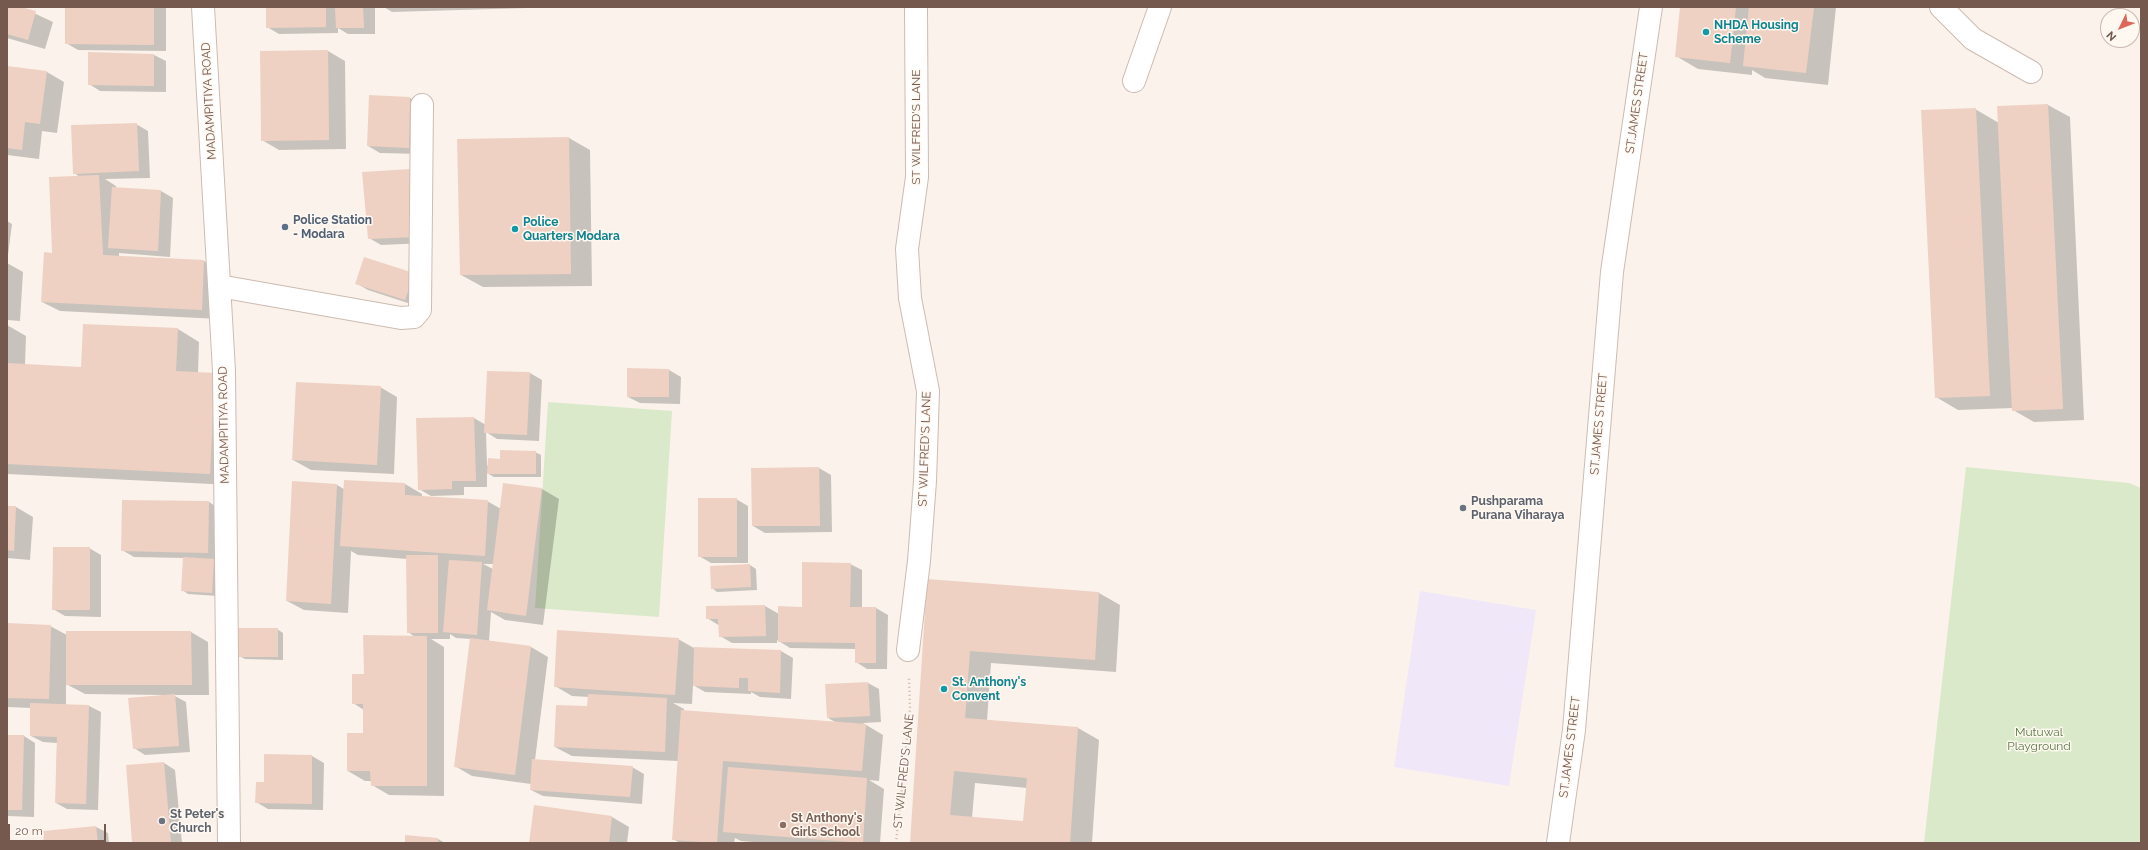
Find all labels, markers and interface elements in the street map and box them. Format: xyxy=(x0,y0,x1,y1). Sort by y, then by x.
north arrow xyxy=(2100,8,2140,48)
place label: NHDA Housing Scheme xyxy=(1714,18,1799,46)
marker: NHDA Housing Scheme xyxy=(1701,27,1711,37)
text: N xyxy=(2104,28,2119,43)
street label: MADAMPITIYA ROAD xyxy=(199,42,219,160)
street label: ST.JAMES STREET xyxy=(1623,51,1651,155)
street label: ST WILFRED'S LANE xyxy=(909,69,923,185)
place label: Police Station - Modara xyxy=(293,213,372,241)
place label: Police Quarters Modara xyxy=(523,215,620,243)
marker: Police Station - Modara xyxy=(280,222,290,232)
marker: Police Quarters Modara xyxy=(510,224,520,234)
street label: MADAMPITIYA ROAD xyxy=(216,366,232,484)
street label: ST.JAMES STREET xyxy=(1587,372,1611,476)
street label: ST WILFRED'S LANE xyxy=(916,391,934,507)
place label: Pushparama Purana Viharaya xyxy=(1471,494,1564,522)
marker: Pushparama Purana Viharaya xyxy=(1458,503,1468,513)
place label: St. Anthony's Convent xyxy=(952,675,1026,703)
marker: St. Anthony's Convent xyxy=(939,684,949,694)
street label: ST.JAMES STREET xyxy=(1557,695,1583,799)
street label: ST WILFRED'S LANE xyxy=(891,713,917,829)
park label: Mutuwal Playground xyxy=(2007,725,2071,753)
place label: St Peter's Church xyxy=(170,807,224,835)
place label: St Anthony's Girls School xyxy=(791,811,862,839)
scale bar xyxy=(10,816,108,842)
marker: St Peter's Church xyxy=(157,816,167,826)
marker: St Anthony's Girls School xyxy=(778,820,788,830)
text: 20 m xyxy=(15,824,43,838)

